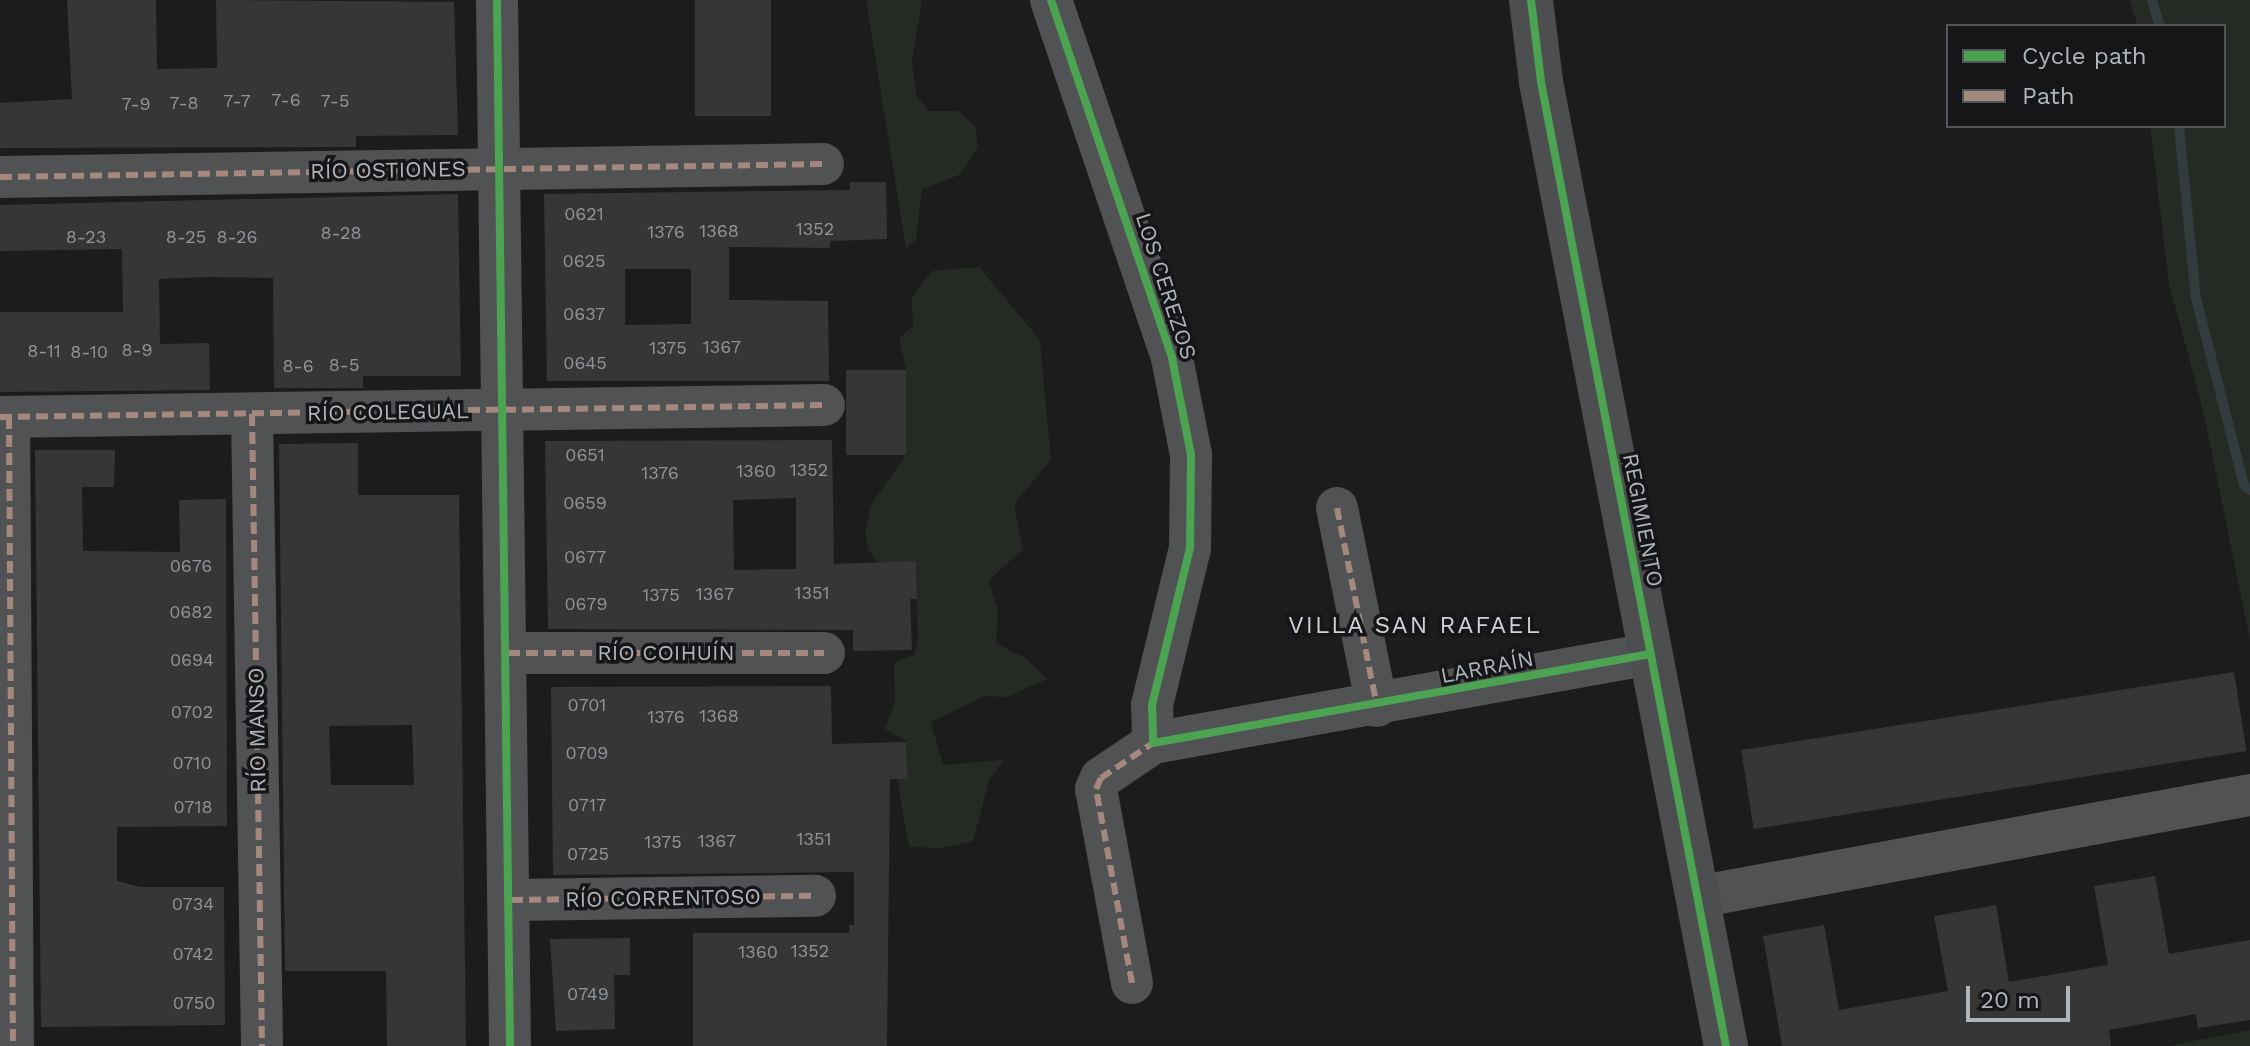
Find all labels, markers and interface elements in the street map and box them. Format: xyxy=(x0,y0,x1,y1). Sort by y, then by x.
legend xyxy=(1946,24,2226,128)
text: Cycle path xyxy=(2022,42,2147,70)
text: Path xyxy=(2022,82,2075,110)
house number: 7-6 xyxy=(271,89,301,111)
house number: 7-7 xyxy=(223,90,251,112)
house number: 7-5 xyxy=(321,90,349,112)
house number: 7-8 xyxy=(169,92,199,114)
house number: 7-9 xyxy=(121,93,151,115)
street label: RÍO OSTIONES xyxy=(310,155,466,185)
house number: 0621 xyxy=(564,203,604,225)
street label: LOS CEREZOS xyxy=(1130,209,1202,363)
house number: 1352 xyxy=(796,218,834,240)
house number: 1368 xyxy=(699,220,739,242)
house number: 1376 xyxy=(647,221,685,243)
house number: 8-28 xyxy=(320,222,362,244)
house number: 8-23 xyxy=(66,226,106,248)
house number: 8-25 xyxy=(166,226,206,248)
house number: 8-26 xyxy=(217,226,257,248)
house number: 0625 xyxy=(562,250,606,272)
house number: 0637 xyxy=(563,303,605,325)
house number: 1367 xyxy=(703,336,741,358)
house number: 1375 xyxy=(649,337,687,359)
house number: 8-9 xyxy=(121,339,153,361)
house number: 8-11 xyxy=(27,340,61,362)
house number: 8-10 xyxy=(70,341,108,363)
house number: 0645 xyxy=(563,352,607,374)
house number: 8-5 xyxy=(329,354,359,376)
house number: 8-6 xyxy=(282,355,314,377)
street label: RÍO COLEGUAL xyxy=(307,397,469,427)
house number: 0651 xyxy=(565,444,605,466)
street label: REGIMIENTO xyxy=(1617,451,1669,589)
house number: 1352 xyxy=(790,459,828,481)
house number: 1360 xyxy=(736,460,776,482)
house number: 1376 xyxy=(641,462,679,484)
house number: 0659 xyxy=(563,492,607,514)
house number: 0677 xyxy=(564,546,606,568)
house number: 0676 xyxy=(170,555,212,577)
house number: 1351 xyxy=(794,582,830,604)
house number: 1367 xyxy=(696,583,734,605)
house number: 1375 xyxy=(642,584,680,606)
house number: 0679 xyxy=(564,593,608,615)
house number: 0682 xyxy=(169,601,213,623)
district label: VILLA SAN RAFAEL xyxy=(1288,612,1542,640)
street label: RÍO COIHUÍN xyxy=(597,640,735,666)
street label: LARRAÍN xyxy=(1438,645,1536,689)
house number: 0694 xyxy=(170,649,214,671)
street label: RÍO MANSO xyxy=(243,667,271,793)
house number: 0701 xyxy=(568,694,606,716)
house number: 0702 xyxy=(171,701,213,723)
house number: 1368 xyxy=(699,705,739,727)
house number: 1376 xyxy=(647,706,685,728)
house number: 0709 xyxy=(566,742,608,764)
house number: 0710 xyxy=(172,752,212,774)
house number: 0717 xyxy=(568,794,606,816)
house number: 0718 xyxy=(173,796,213,818)
house number: 1351 xyxy=(796,828,832,850)
house number: 1367 xyxy=(698,830,736,852)
house number: 1375 xyxy=(644,831,682,853)
house number: 0725 xyxy=(567,843,609,865)
street label: RÍO CORRENTOSO xyxy=(565,883,761,913)
house number: 0734 xyxy=(172,893,214,915)
house number: 1352 xyxy=(791,940,829,962)
house number: 1360 xyxy=(738,941,778,963)
house number: 0742 xyxy=(172,943,214,965)
scale bar xyxy=(1970,970,2074,1020)
house number: 0749 xyxy=(567,983,609,1005)
text: 20 m xyxy=(1980,986,2040,1014)
house number: 0750 xyxy=(173,992,215,1014)

